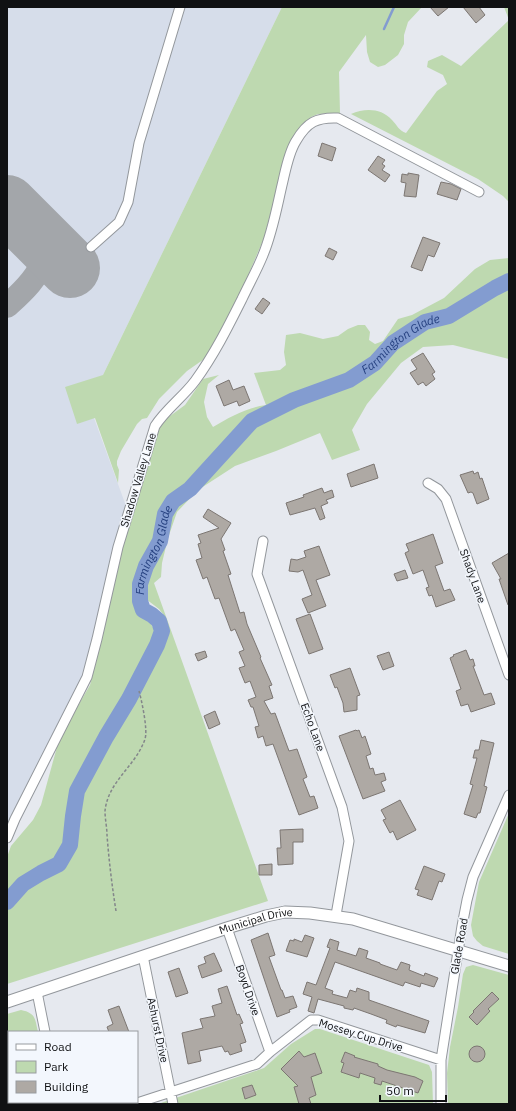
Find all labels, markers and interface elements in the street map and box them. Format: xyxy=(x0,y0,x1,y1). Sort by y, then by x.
water label: Farmington Glade xyxy=(358,311,441,377)
street label: Shadow Valley Lane xyxy=(117,431,159,529)
water label: Farmington Glade xyxy=(132,502,176,595)
street label: Shady Lane xyxy=(457,547,489,605)
street label: Echo Lane xyxy=(298,701,328,753)
street label: Municipal Drive xyxy=(217,905,293,937)
street label: Glade Road xyxy=(447,917,471,975)
street label: Boyd Drive xyxy=(233,963,263,1017)
street label: Ashurst Drive xyxy=(144,996,172,1064)
street label: Mossey Cup Drive xyxy=(317,1016,405,1054)
legend xyxy=(8,1031,138,1103)
text: Road xyxy=(44,1039,72,1054)
text: Park xyxy=(44,1059,69,1074)
scale bar xyxy=(380,1077,446,1103)
text: Building xyxy=(44,1079,89,1094)
text: 50 m xyxy=(386,1083,414,1098)

